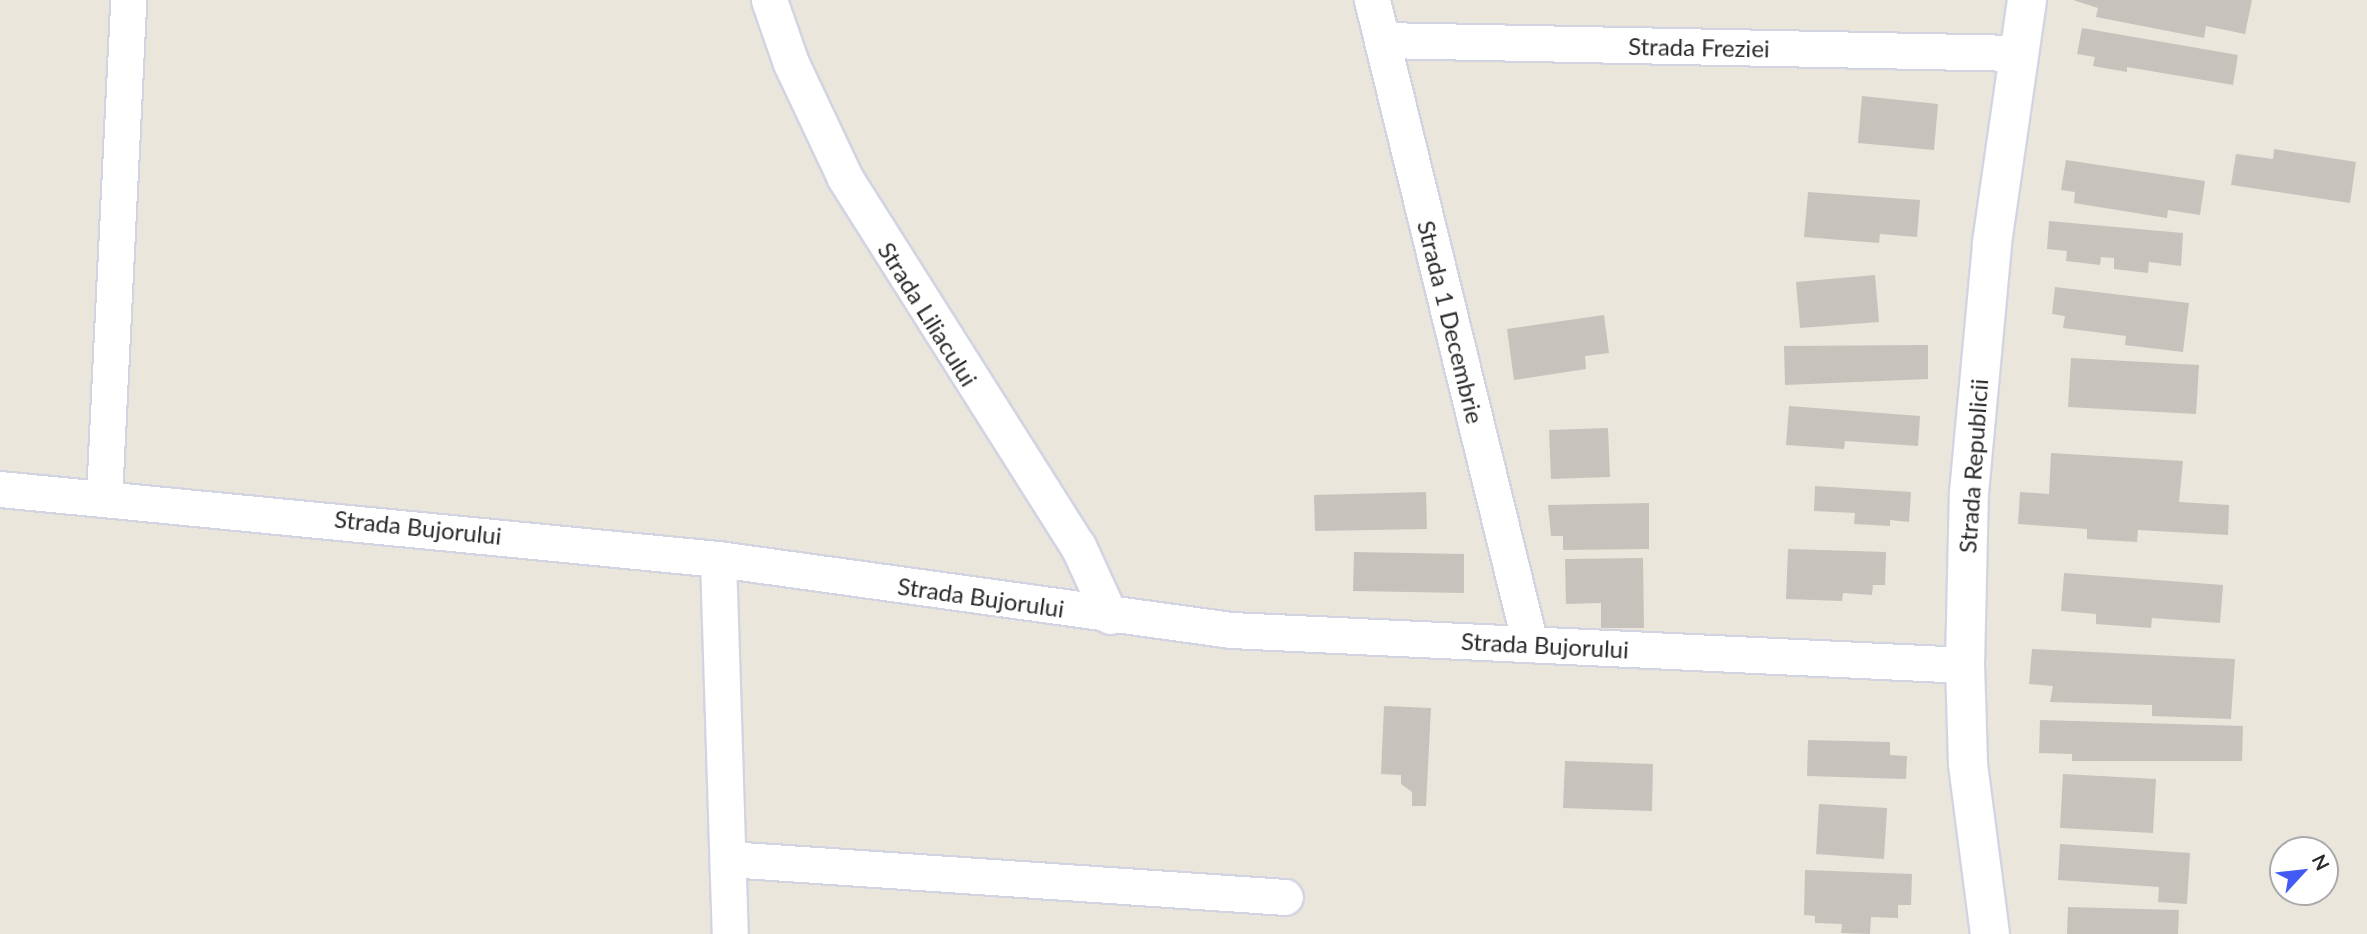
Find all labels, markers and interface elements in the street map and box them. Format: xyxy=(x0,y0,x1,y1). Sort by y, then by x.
street label: Strada Freziei xyxy=(1628,31,1770,63)
street label: Strada 1 Decembrie xyxy=(1412,218,1490,426)
street label: Strada Liliacului xyxy=(872,237,984,391)
street label: Strada Republicii xyxy=(1953,378,1993,554)
street label: Strada Bujorului xyxy=(333,504,503,550)
street label: Strada Bujorului xyxy=(896,571,1066,623)
street label: Strada Bujorului xyxy=(1460,626,1630,664)
north arrow xyxy=(2269,836,2339,906)
text: N xyxy=(2308,850,2335,874)

